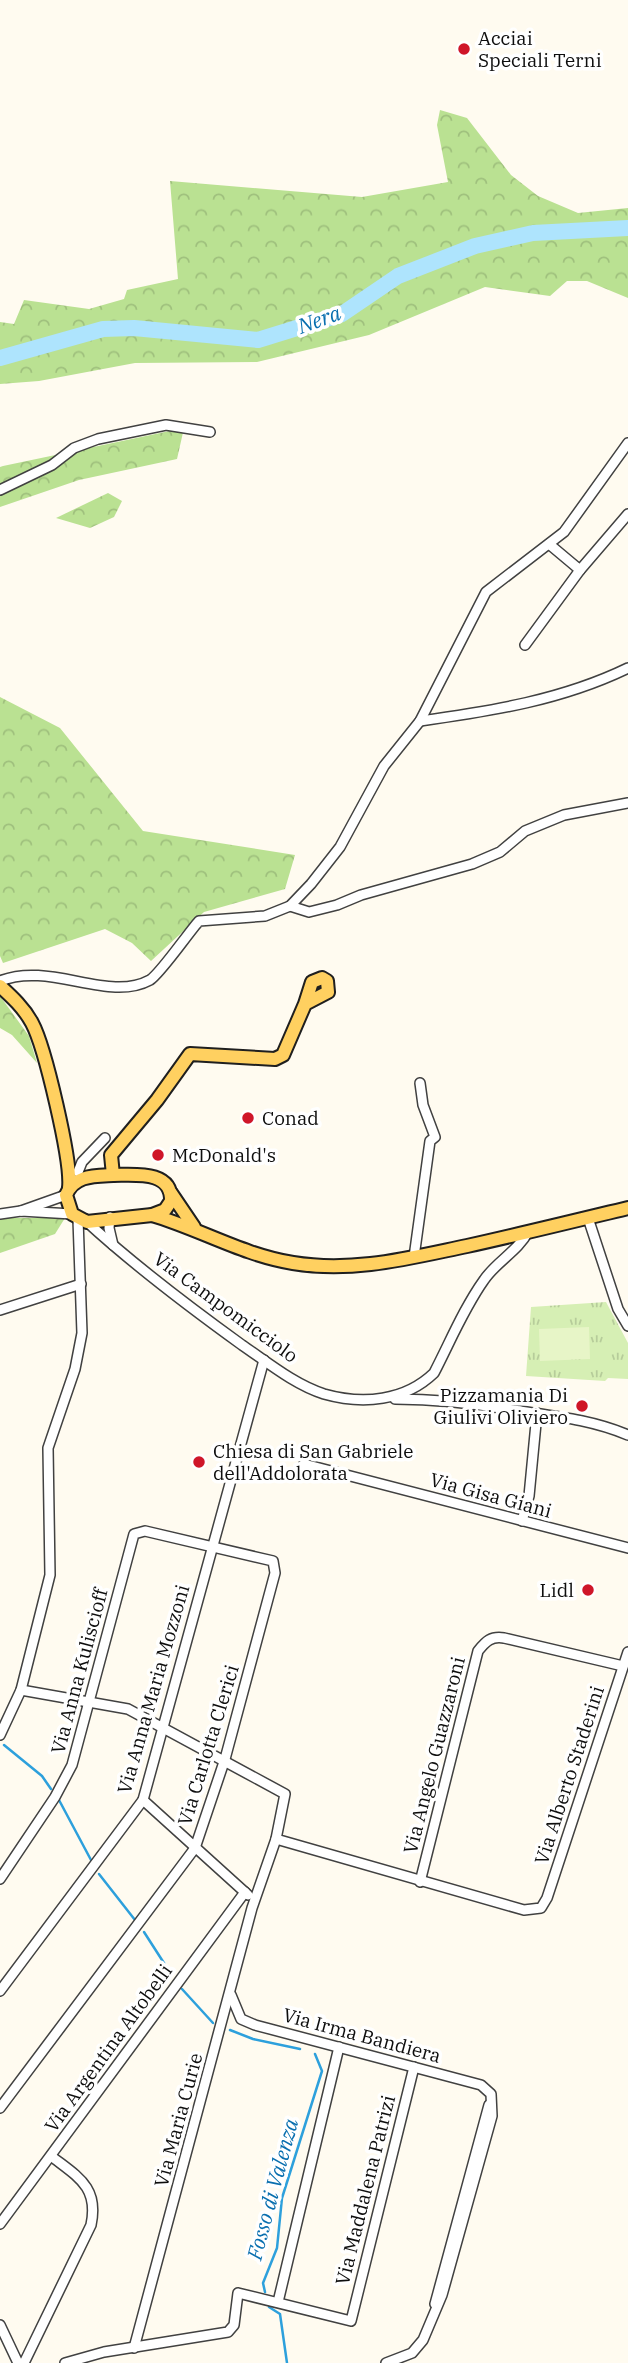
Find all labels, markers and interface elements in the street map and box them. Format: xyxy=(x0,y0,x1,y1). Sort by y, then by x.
place label: Acciai Speciali Terni xyxy=(478,26,602,72)
marker: Acciai Speciali Terni xyxy=(456,41,472,57)
water label: Nera xyxy=(292,298,345,340)
place label: Conad xyxy=(262,1106,319,1130)
marker: Conad xyxy=(240,1110,256,1126)
place label: McDonald's xyxy=(172,1143,276,1167)
marker: McDonald's xyxy=(150,1147,166,1163)
street label: Via Campomicciolo xyxy=(149,1247,303,1367)
place label: Pizzamania Di Giulivi Oliviero xyxy=(434,1383,568,1429)
marker: Pizzamania Di Giulivi Oliviero xyxy=(574,1398,590,1414)
place label: Chiesa di San Gabriele dell'Addolorata xyxy=(213,1439,413,1485)
marker: Chiesa di San Gabriele dell'Addolorata xyxy=(191,1454,207,1470)
street label: Via Gisa Giani xyxy=(428,1467,554,1523)
place label: Lidl xyxy=(539,1578,574,1602)
street label: Via Anna Maria Mozzoni xyxy=(112,1582,194,1796)
marker: Lidl xyxy=(580,1582,596,1598)
street label: Via Anna Kuliscioff xyxy=(45,1584,113,1756)
street label: Via Angelo Guazzaroni xyxy=(398,1654,470,1856)
street label: Via Carlotta Clerici xyxy=(172,1662,244,1828)
street label: Via Alberto Staderini xyxy=(529,1683,609,1867)
street label: Via Argentina Altobelli xyxy=(39,1959,177,2137)
street label: Via Irma Bandiera xyxy=(280,2002,444,2068)
street label: Via Maria Curie xyxy=(149,2050,207,2190)
street label: Via Maddalena Patrizi xyxy=(330,2093,400,2287)
water label: Fosso di Valenza xyxy=(239,2115,304,2264)

